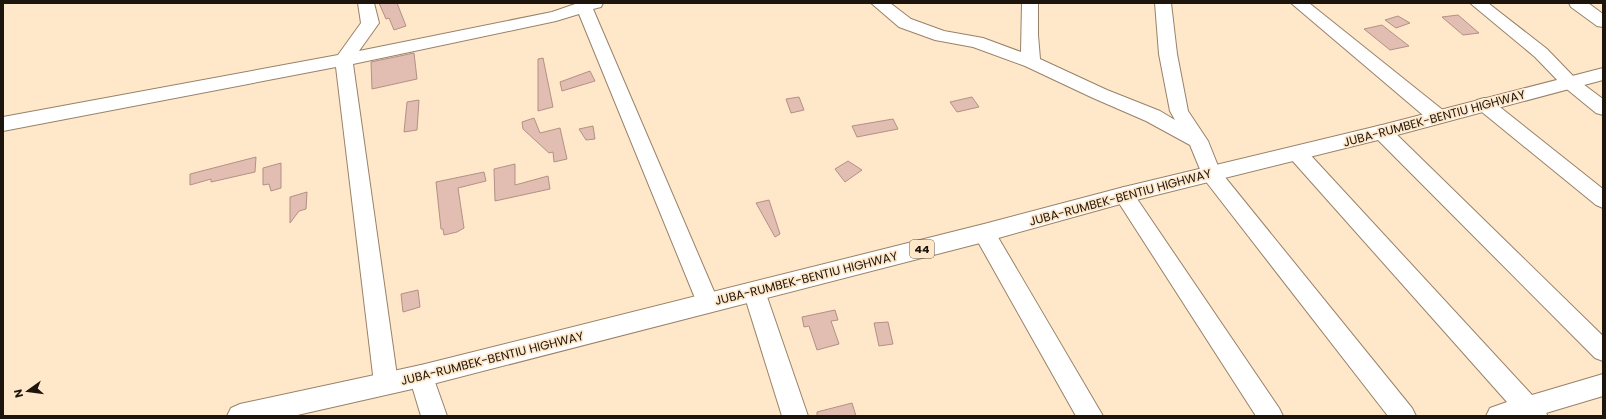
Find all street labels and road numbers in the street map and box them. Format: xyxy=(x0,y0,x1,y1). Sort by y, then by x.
street label: JUBA-RUMBEK-BENTIU HIGHWAY xyxy=(1341,85,1527,151)
street label: JUBA-RUMBEK-BENTIU HIGHWAY xyxy=(1027,164,1213,230)
road number: 44 xyxy=(910,240,934,258)
street label: JUBA-RUMBEK-BENTIU HIGHWAY xyxy=(713,247,899,309)
street label: JUBA-RUMBEK-BENTIU HIGHWAY xyxy=(399,327,585,389)

